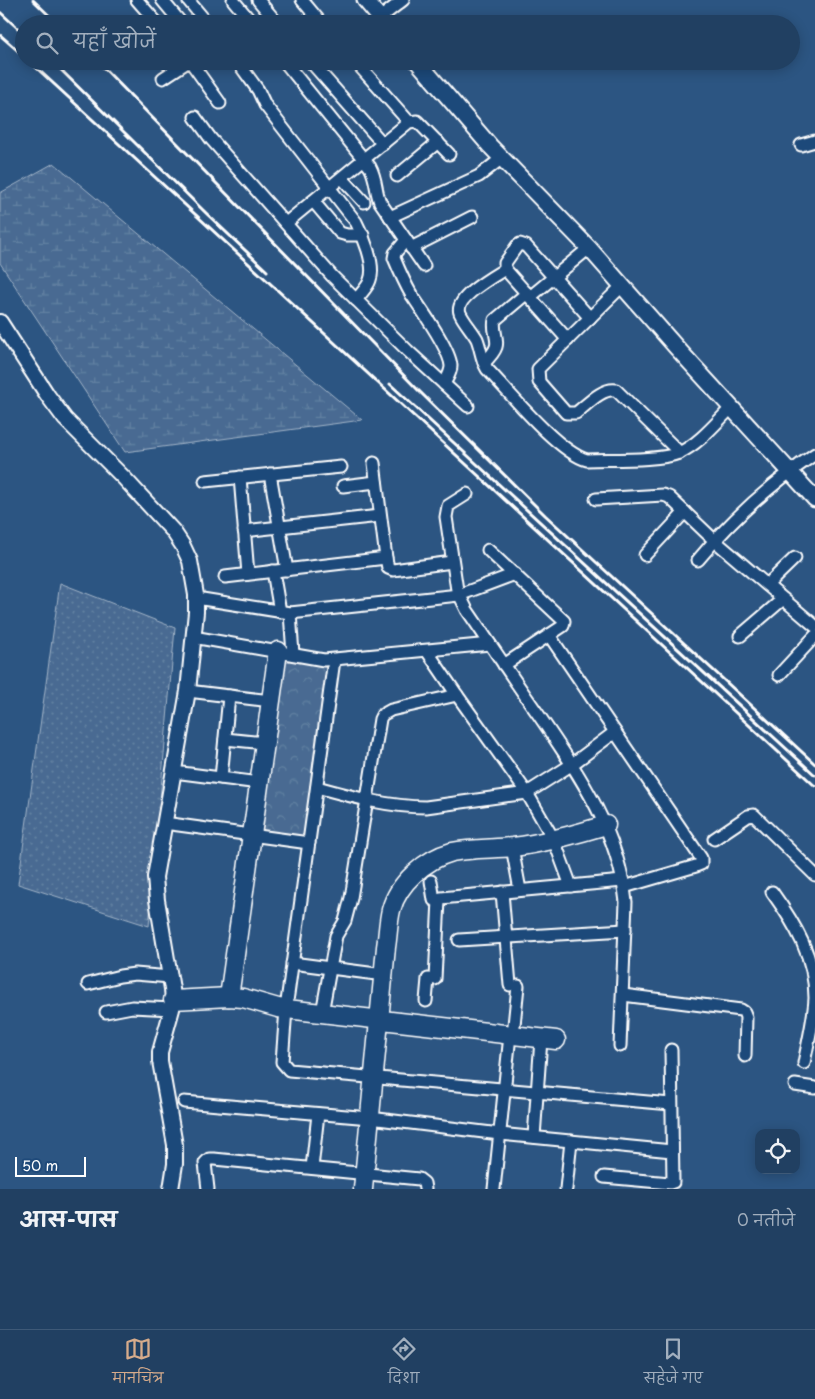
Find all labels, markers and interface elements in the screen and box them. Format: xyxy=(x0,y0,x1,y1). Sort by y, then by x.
search box xyxy=(15,15,800,70)
text: यहाँ खोजें xyxy=(73,26,156,54)
icon: search xyxy=(33,29,61,57)
map controls xyxy=(755,1129,800,1174)
button: locate xyxy=(755,1129,800,1174)
scale bar xyxy=(15,1154,86,1177)
text: 50 m xyxy=(22,1155,58,1176)
text: आस-पास xyxy=(20,1202,117,1234)
text: 0 नतीजे xyxy=(737,1207,795,1231)
tab: मानचित्र xyxy=(112,1335,163,1394)
tab: दिशा xyxy=(388,1335,420,1394)
tab: सहेजे गए xyxy=(644,1335,703,1394)

